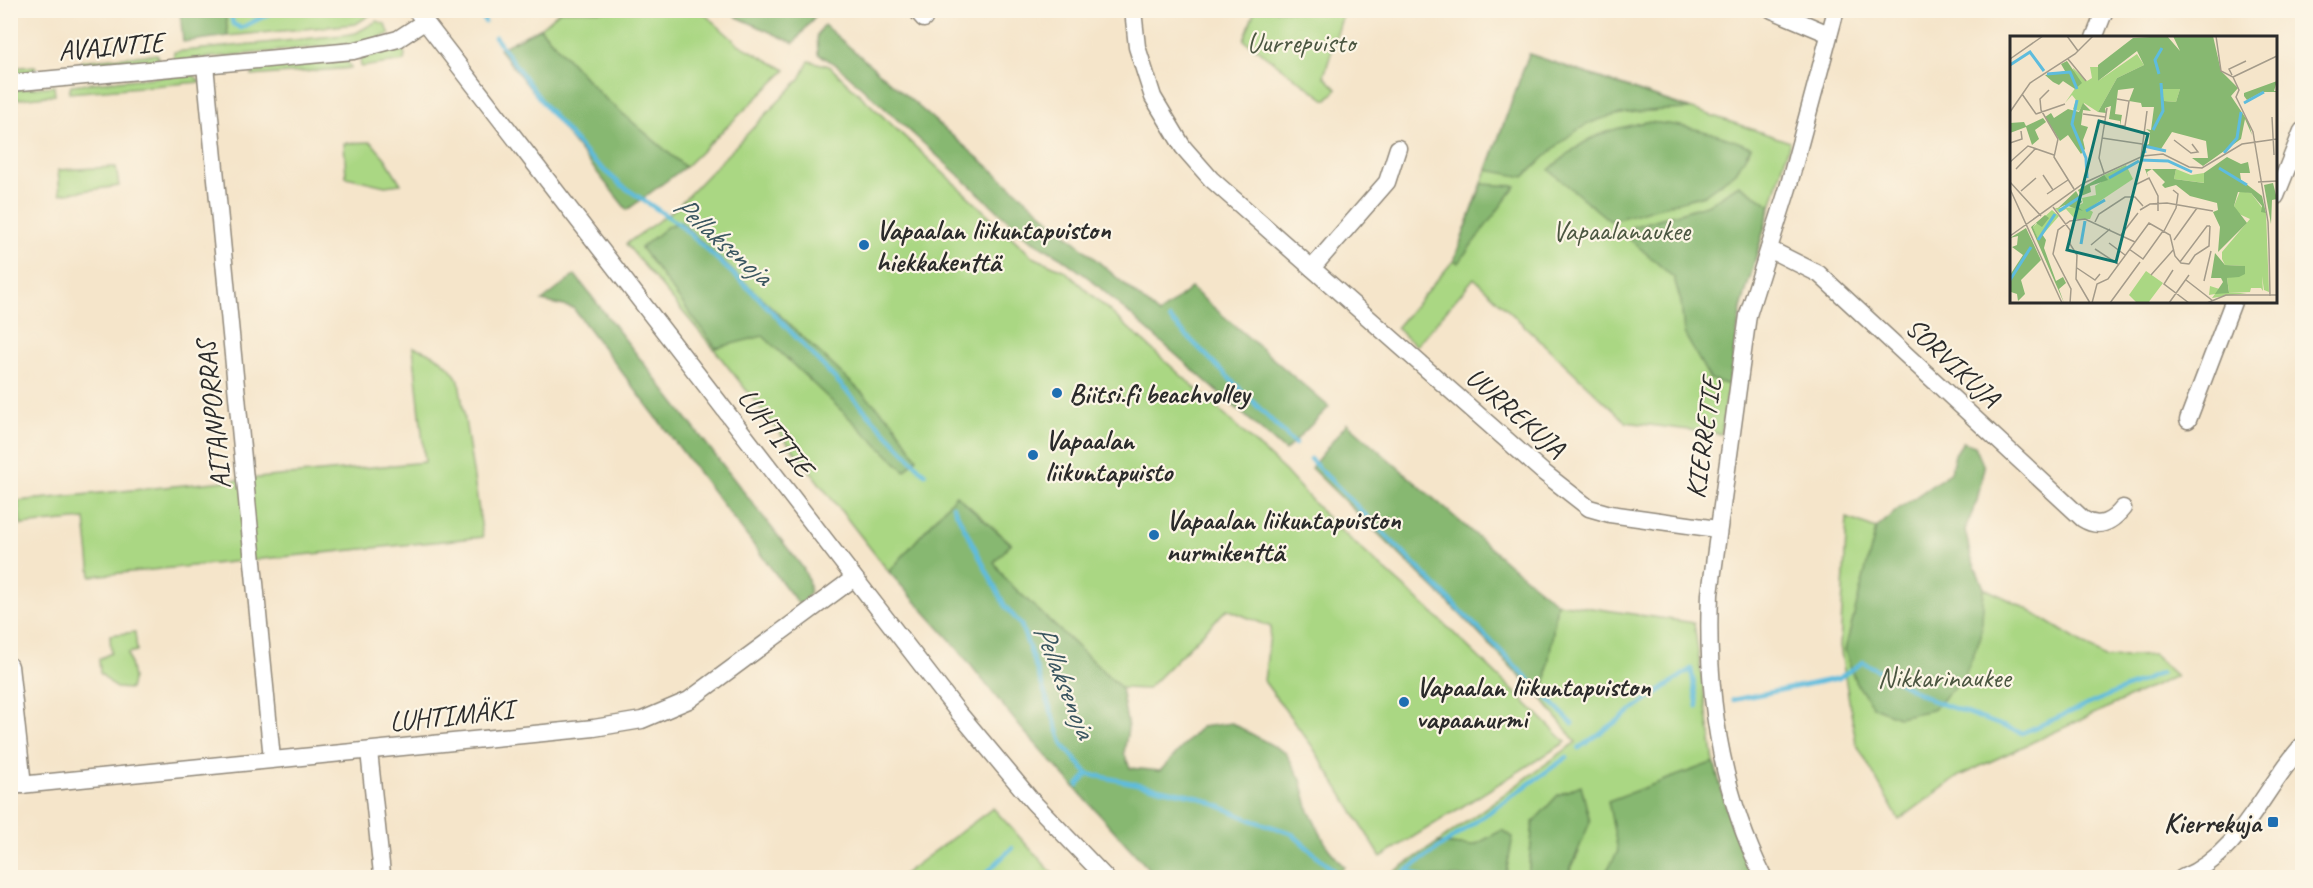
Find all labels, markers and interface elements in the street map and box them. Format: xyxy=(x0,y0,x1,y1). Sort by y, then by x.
street label: AVAINTIE xyxy=(57,24,169,68)
park label: Uurrepuisto xyxy=(1247,25,1358,60)
inset map xyxy=(2010,36,2277,303)
water label: Pellaksenoja xyxy=(666,187,782,295)
place label: Vapaalan liikuntapuiston hiekkakenttä xyxy=(876,212,1112,279)
park label: Vapaalanaukee xyxy=(1552,213,1692,248)
marker: Vapaalan liikuntapuiston hiekkakenttä xyxy=(857,238,871,252)
street label: SORVIKUJA xyxy=(1898,309,2009,416)
street label: AITANPORRAS xyxy=(187,334,238,491)
street label: UURREKUJA xyxy=(1459,359,1574,465)
street label: KIERRETIE xyxy=(1677,372,1729,501)
place label: Biitsi.fi beachvolley xyxy=(1069,376,1252,411)
street label: LUHTITIE xyxy=(730,381,823,486)
marker: Biitsi.fi beachvolley xyxy=(1050,386,1064,400)
place label: Vapaalan liikuntapuisto xyxy=(1045,422,1174,489)
marker: Vapaalan liikuntapuisto xyxy=(1026,448,1040,462)
place label: Vapaalan liikuntapuiston nurmikenttä xyxy=(1166,502,1402,569)
marker: Vapaalan liikuntapuiston nurmikenttä xyxy=(1147,528,1161,542)
water label: Pellaksenoja xyxy=(1025,619,1106,746)
park label: Nikkarinaukee xyxy=(1877,660,2012,695)
place label: Vapaalan liikuntapuiston vapaanurmi xyxy=(1416,669,1652,736)
street label: LUHTIMÄKI xyxy=(388,691,520,739)
marker: Vapaalan liikuntapuiston vapaanurmi xyxy=(1397,695,1411,709)
place label: Kierrekuja xyxy=(2164,805,2264,840)
marker: Kierrekuja xyxy=(2266,815,2280,829)

